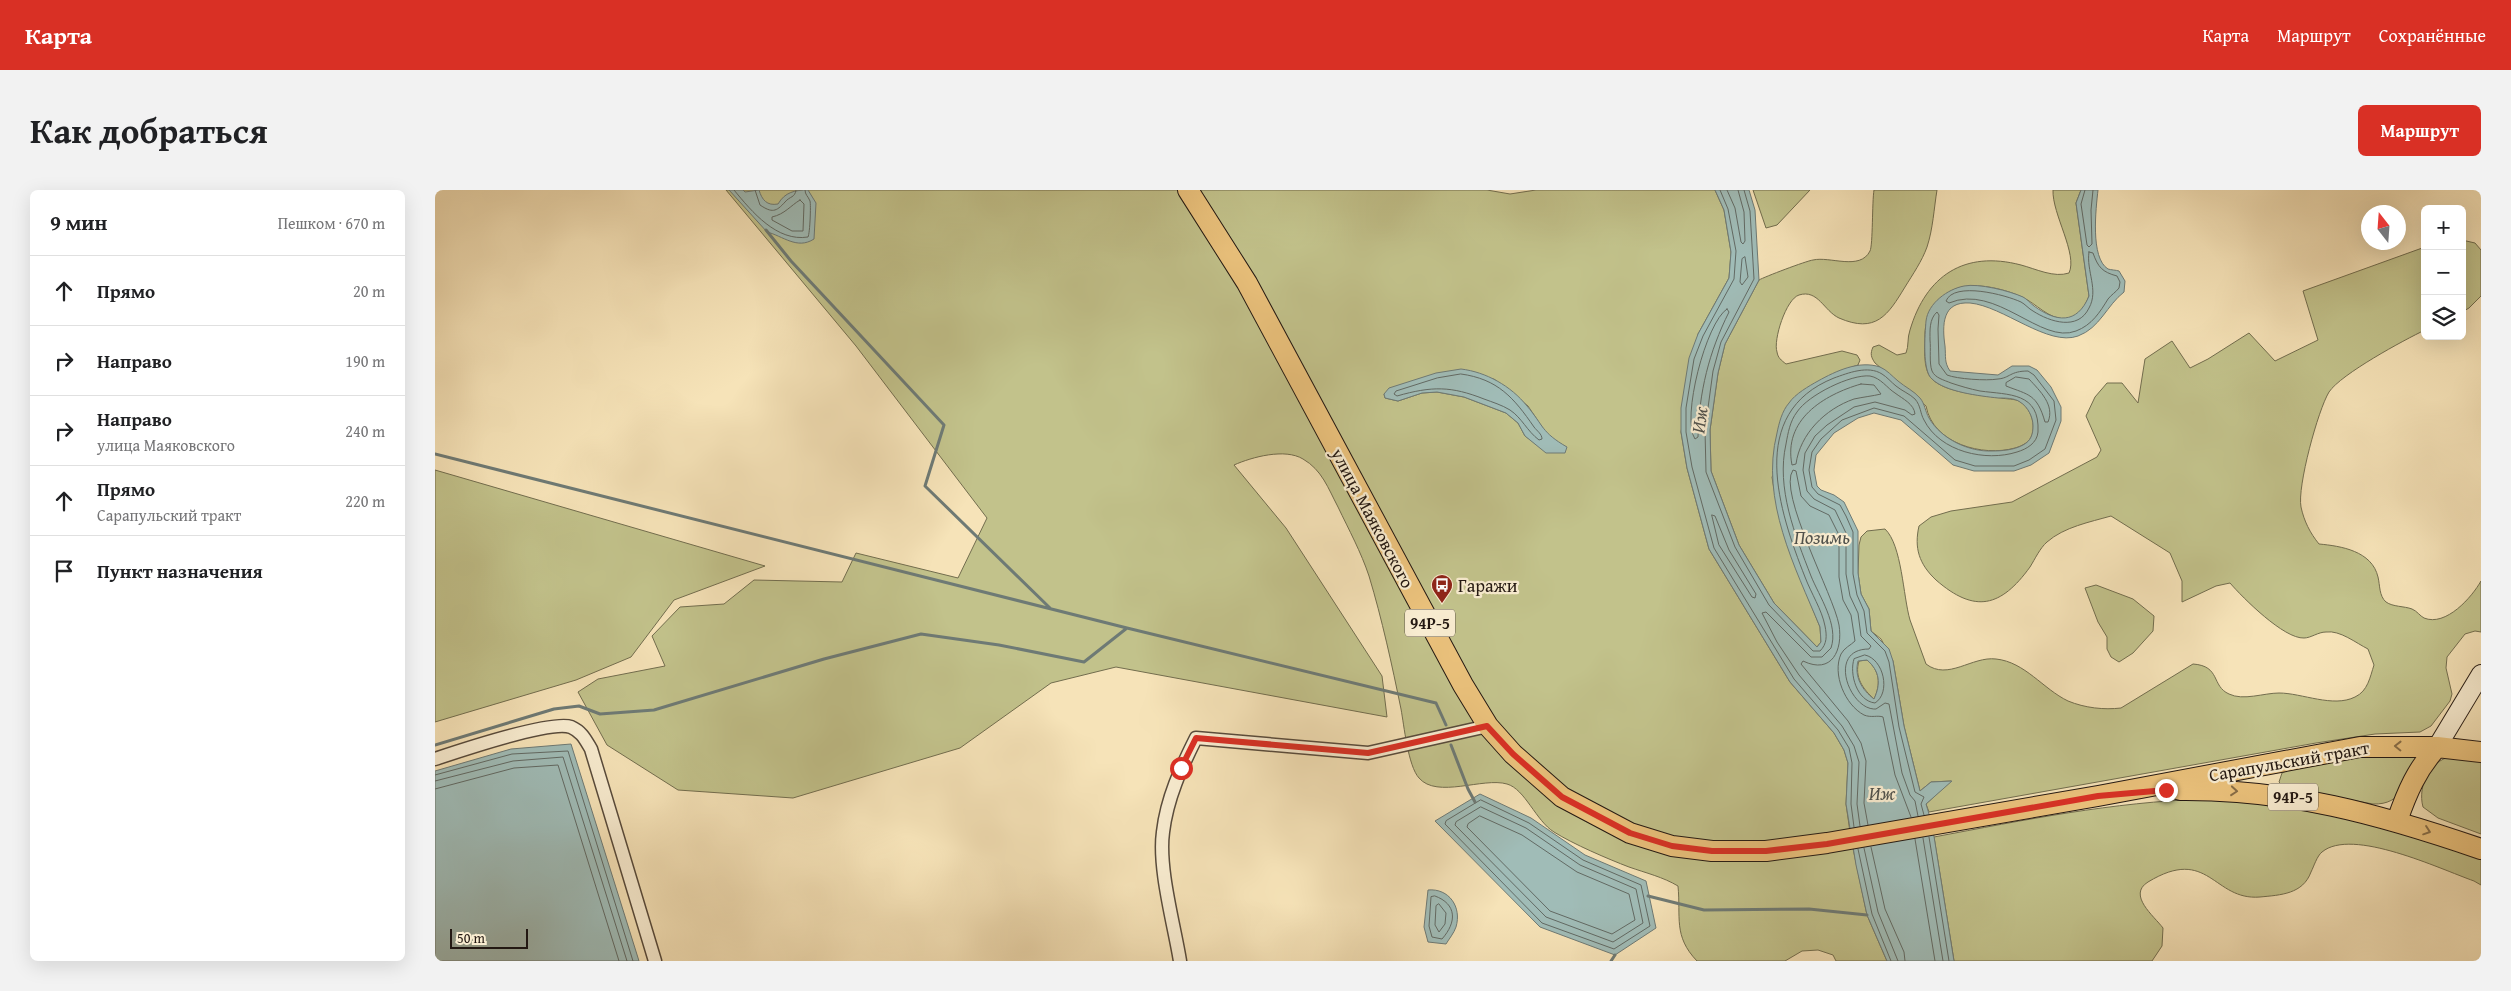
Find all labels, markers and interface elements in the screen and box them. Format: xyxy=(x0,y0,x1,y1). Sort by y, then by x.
text: Карта xyxy=(25,18,92,53)
text: Карта xyxy=(2203,22,2249,49)
text: Маршрут xyxy=(2277,22,2351,49)
text: Сохранённые xyxy=(2379,22,2486,49)
text: Как добраться xyxy=(30,105,268,156)
button: Маршрут xyxy=(2358,105,2481,156)
north arrow xyxy=(2361,205,2406,250)
map controls xyxy=(2421,205,2466,340)
button: + xyxy=(2421,205,2466,250)
text: 9 мин xyxy=(50,207,107,238)
text: Пешком · 670 m xyxy=(278,211,385,235)
button: − xyxy=(2421,250,2466,295)
icon: ahead xyxy=(50,277,78,305)
text: Прямо xyxy=(97,277,155,305)
text: 20 m xyxy=(353,279,385,303)
button: layers xyxy=(2421,295,2466,340)
icon: right xyxy=(50,347,78,375)
text: Направо xyxy=(97,347,172,375)
text: 190 m xyxy=(345,349,385,373)
water label: Иж xyxy=(1683,404,1715,435)
text: Направо xyxy=(97,405,172,433)
icon: right xyxy=(50,417,78,445)
text: 240 m xyxy=(345,419,385,443)
text: улица Маяковского xyxy=(97,433,235,457)
street label: улица Маяковского xyxy=(1324,442,1421,593)
text: Прямо xyxy=(97,475,155,503)
icon: ahead xyxy=(50,487,78,515)
text: 220 m xyxy=(345,489,385,513)
text: Сарапульский тракт xyxy=(97,503,241,527)
water label: Позимь xyxy=(1794,523,1850,551)
icon: arrive xyxy=(50,557,78,585)
text: Пункт назначения xyxy=(97,557,263,585)
place label: Гаражи xyxy=(1458,572,1518,599)
bus stop icon: Гаражи xyxy=(1430,573,1454,604)
road number: 94Р-5 xyxy=(1405,609,1455,636)
street label: Сарапульский тракт xyxy=(2207,734,2372,788)
one-way arrow xyxy=(2393,740,2401,751)
route start xyxy=(1170,757,1193,780)
water label: Иж xyxy=(1869,779,1896,807)
route end xyxy=(2155,779,2178,802)
road number: 94Р-5 xyxy=(2268,784,2318,810)
one-way arrow xyxy=(2230,785,2238,796)
one-way arrow xyxy=(2422,825,2430,835)
scale bar xyxy=(450,926,527,949)
text: 50 m xyxy=(457,928,485,948)

